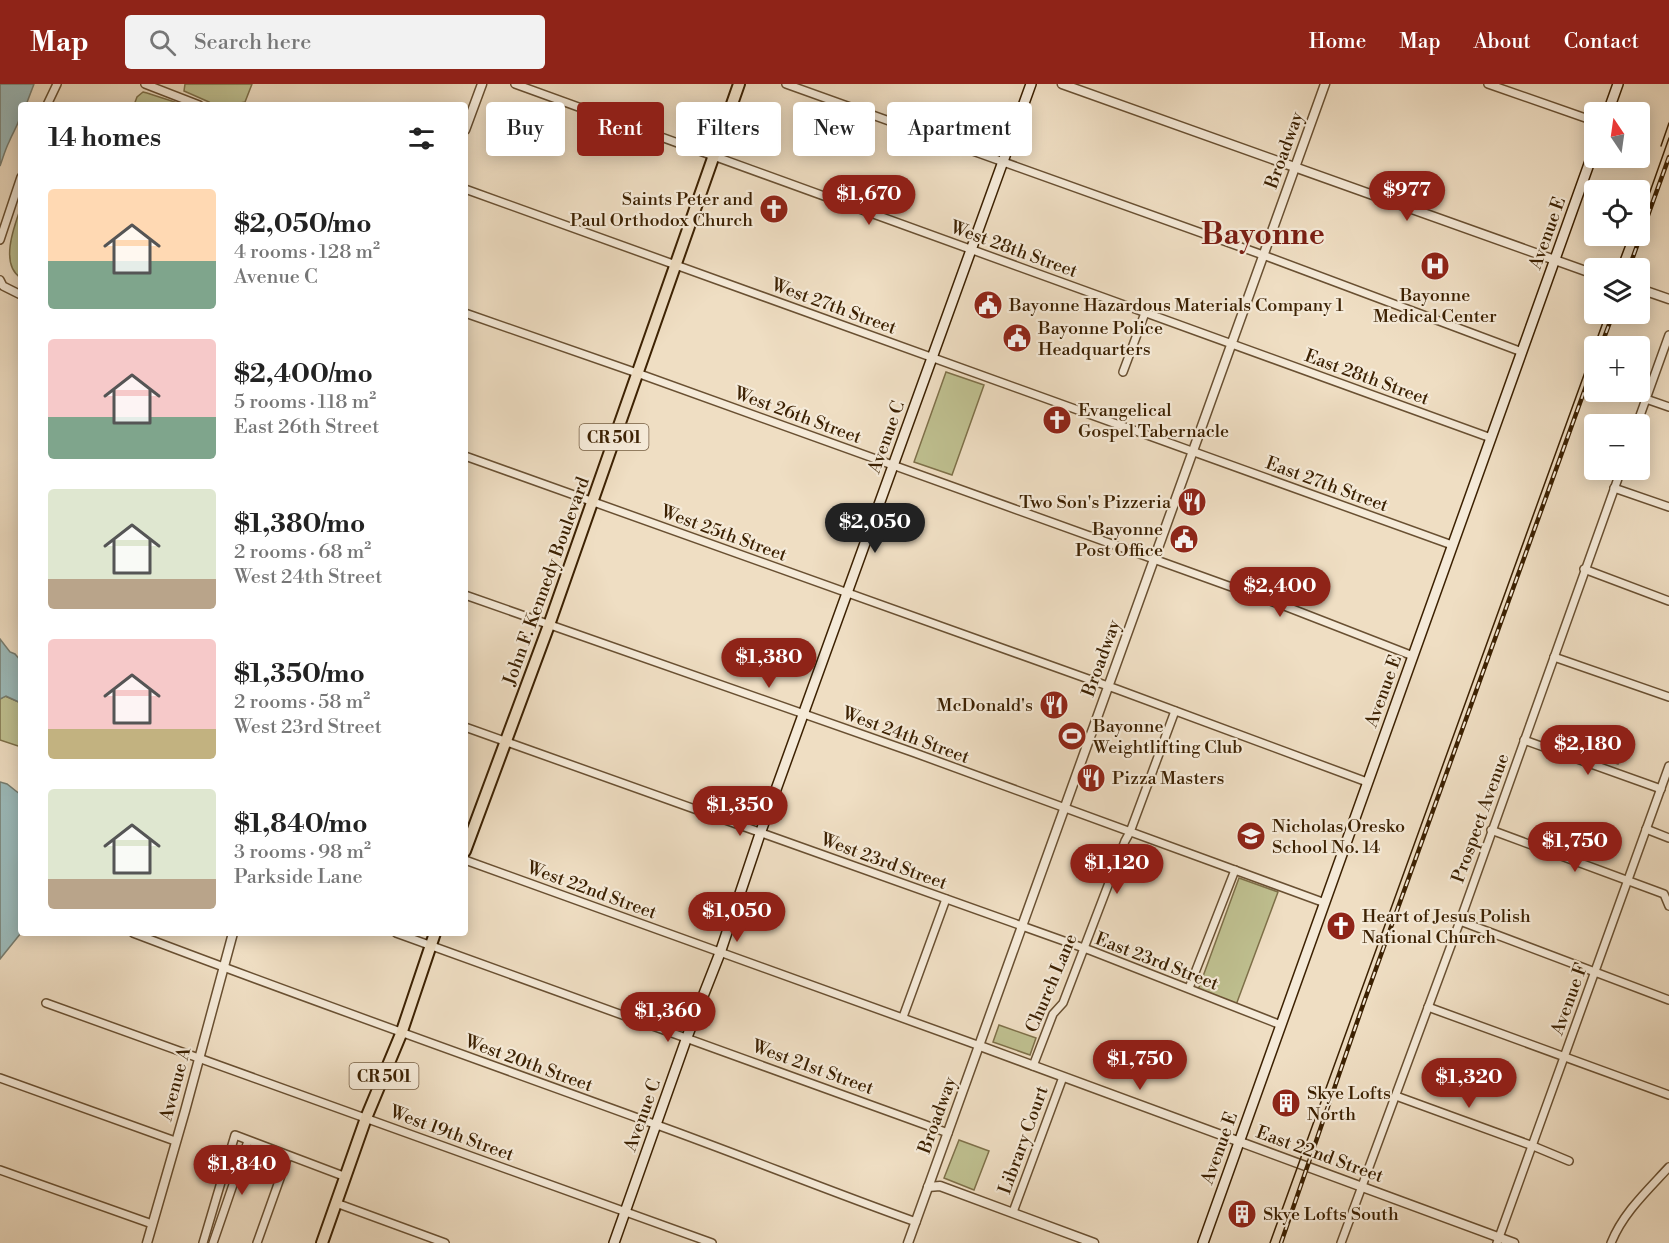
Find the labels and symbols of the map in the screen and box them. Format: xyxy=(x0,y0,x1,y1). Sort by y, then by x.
north arrow xyxy=(1584,102,1650,168)
street label: Broadway xyxy=(1260,108,1309,193)
pin: $977 xyxy=(1371,171,1443,222)
pin: $1,670 xyxy=(820,175,918,226)
place label: Saints Peter and Paul Orthodox Church xyxy=(570,188,754,232)
church icon: Saints Peter and Paul Orthodox Church xyxy=(758,193,790,225)
street label: Avenue E xyxy=(1523,194,1571,274)
street label: West 28th Street xyxy=(946,215,1081,283)
district label: Bayonne xyxy=(1201,216,1325,254)
hospital icon: Bayonne Medical Center xyxy=(1419,250,1451,282)
street label: West 27th Street xyxy=(767,273,900,340)
place label: Bayonne Medical Center xyxy=(1373,284,1497,328)
public building icon: Bayonne Hazardous Materials Company 1 xyxy=(972,289,1004,321)
place label: Bayonne Hazardous Materials Company 1 xyxy=(1008,294,1344,317)
place label: Bayonne Police Headquarters xyxy=(1037,317,1163,361)
public building icon: Bayonne Police Headquarters xyxy=(1001,322,1033,354)
street label: East 28th Street xyxy=(1301,344,1433,411)
street label: West 26th Street xyxy=(730,381,865,449)
street label: Avenue C xyxy=(862,398,910,477)
place label: Evangelical Gospel Tabernacle xyxy=(1078,399,1229,443)
church icon: Evangelical Gospel Tabernacle xyxy=(1041,404,1073,436)
road number: CR 501 xyxy=(580,424,648,450)
street label: East 27th Street xyxy=(1262,452,1392,518)
street label: John F. Kennedy Boulevard xyxy=(498,473,595,689)
restaurant icon: Two Son's Pizzeria xyxy=(1176,486,1208,518)
place label: Two Son's Pizzeria xyxy=(1019,491,1172,514)
street label: West 25th Street xyxy=(657,500,791,567)
pin: $2,050 xyxy=(826,503,924,554)
place label: Bayonne Post Office xyxy=(1075,518,1163,562)
public building icon: Bayonne Post Office xyxy=(1168,523,1200,555)
pin: $2,400 xyxy=(1231,567,1329,618)
street label: Broadway xyxy=(1077,616,1126,701)
pin: $1,380 xyxy=(720,638,818,689)
street label: Avenue E xyxy=(1359,652,1407,732)
restaurant icon: McDonald's xyxy=(1038,689,1070,721)
place label: McDonald's xyxy=(937,694,1033,717)
street label: West 24th Street xyxy=(838,702,973,769)
place label: Bayonne Weightlifting Club xyxy=(1092,715,1243,759)
sports icon: Bayonne Weightlifting Club xyxy=(1056,720,1088,752)
pin: $2,180 xyxy=(1539,725,1637,776)
street label: Prospect Avenue xyxy=(1446,750,1515,886)
restaurant icon: Pizza Masters xyxy=(1075,762,1107,794)
place label: Pizza Masters xyxy=(1112,767,1224,790)
pin: $1,350 xyxy=(691,786,789,837)
place label: Nicholas Oresko School No. 14 xyxy=(1272,815,1405,859)
school or university icon: Nicholas Oresko School No. 14 xyxy=(1235,820,1267,852)
pin: $1,750 xyxy=(1526,822,1624,873)
street label: West 23rd Street xyxy=(816,828,951,895)
pin: $1,120 xyxy=(1068,844,1166,895)
street label: West 22nd Street xyxy=(523,856,660,925)
pin: $1,050 xyxy=(688,892,786,943)
place label: Heart of Jesus Polish National Church xyxy=(1362,905,1531,949)
church icon: Heart of Jesus Polish National Church xyxy=(1325,910,1357,942)
street label: East 23rd Street xyxy=(1092,927,1222,996)
street label: Church Lane xyxy=(1020,930,1083,1036)
street label: Avenue F xyxy=(1546,960,1593,1039)
pin: $1,360 xyxy=(619,992,717,1043)
street label: West 20th Street xyxy=(461,1029,597,1097)
street label: West 21st Street xyxy=(748,1034,877,1100)
pin: $1,750 xyxy=(1091,1040,1189,1091)
street label: Avenue A xyxy=(154,1044,197,1124)
pin: $1,320 xyxy=(1420,1058,1518,1109)
road number: CR 501 xyxy=(350,1063,418,1089)
street label: Broadway xyxy=(913,1073,962,1158)
street label: Avenue C xyxy=(618,1076,666,1155)
street label: Library Court xyxy=(993,1082,1054,1197)
place label: Skye Lofts North xyxy=(1307,1082,1391,1126)
building icon: Skye Lofts North xyxy=(1270,1087,1302,1119)
street label: West 19th Street xyxy=(386,1100,518,1167)
street label: Avenue E xyxy=(1195,1109,1243,1189)
street label: East 22nd Street xyxy=(1253,1121,1387,1188)
pin: $1,840 xyxy=(193,1145,291,1196)
building icon: Skye Lofts South xyxy=(1226,1198,1258,1230)
place label: Skye Lofts South xyxy=(1263,1203,1399,1226)

